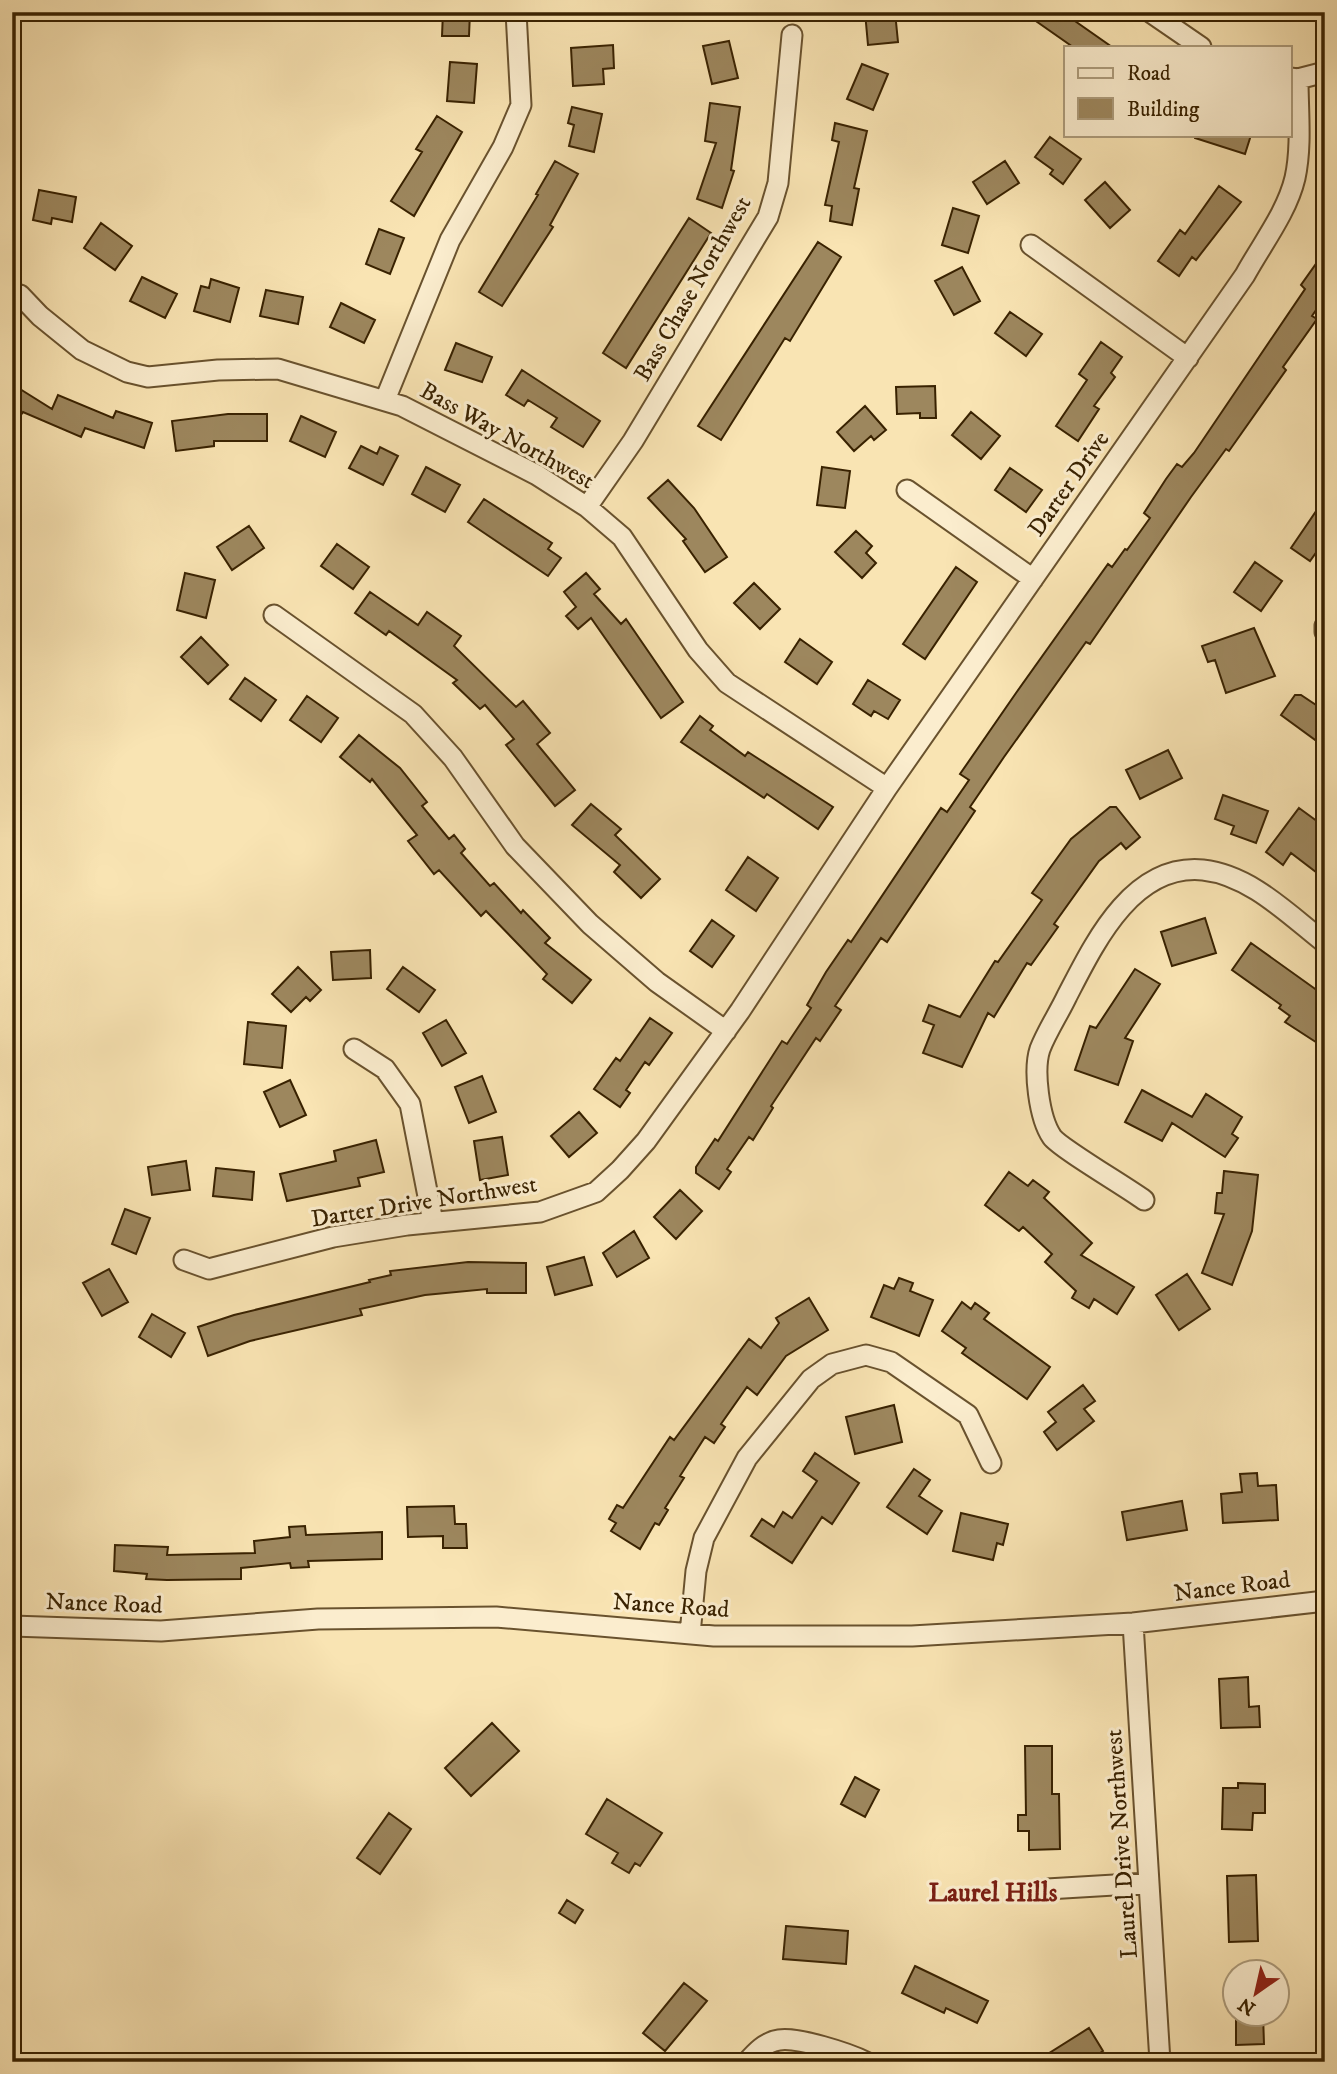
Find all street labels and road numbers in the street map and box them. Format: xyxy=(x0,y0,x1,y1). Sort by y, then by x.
street label: Bass Chase Northwest xyxy=(628,191,758,387)
street label: Bass Way Northwest xyxy=(415,376,600,496)
street label: Darter Drive xyxy=(1022,425,1116,543)
street label: Darter Drive Northwest xyxy=(309,1169,539,1235)
street label: Nance Road xyxy=(1172,1565,1292,1609)
street label: Nance Road xyxy=(45,1587,163,1621)
street label: Nance Road xyxy=(612,1587,730,1625)
street label: Laurel Drive Northwest xyxy=(1099,1728,1145,1960)

